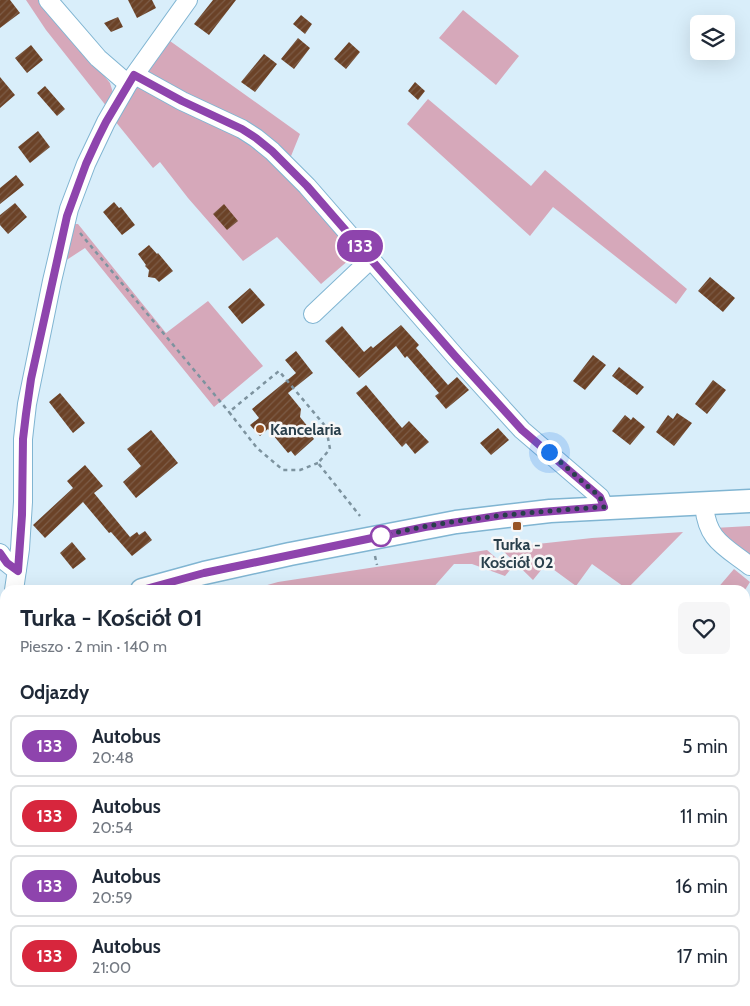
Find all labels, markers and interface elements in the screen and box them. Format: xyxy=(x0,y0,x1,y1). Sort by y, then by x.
map controls xyxy=(690,15,735,60)
button: layers xyxy=(690,15,735,60)
line badge: 133 xyxy=(331,230,389,262)
text: 133 xyxy=(347,235,373,257)
place label: Kancelaria xyxy=(270,420,342,439)
marker: Kancelaria xyxy=(254,423,266,435)
your location xyxy=(537,440,562,465)
marker: Turka - Kościół 02 xyxy=(511,520,523,532)
unlabelled marker xyxy=(370,525,392,547)
place label: Turka - Kościół 02 xyxy=(480,535,554,572)
button: heart xyxy=(678,602,730,654)
text: Turka - Kościół 01 xyxy=(20,603,203,632)
text: Pieszo · 2 min · 140 m xyxy=(20,637,167,656)
text: Odjazdy xyxy=(20,681,89,704)
text: Autobus xyxy=(92,725,161,748)
text: 133 xyxy=(36,735,63,757)
text: 5 min xyxy=(682,735,728,758)
text: 20:48 xyxy=(92,748,134,767)
text: Autobus xyxy=(92,795,161,818)
text: 133 xyxy=(36,805,63,827)
text: 11 min xyxy=(680,805,728,828)
text: 20:54 xyxy=(92,818,133,837)
text: Autobus xyxy=(92,865,161,888)
text: 133 xyxy=(36,875,63,897)
text: 16 min xyxy=(675,875,728,898)
text: 20:59 xyxy=(92,888,133,907)
text: Autobus xyxy=(92,935,161,958)
text: 133 xyxy=(36,945,63,967)
text: 17 min xyxy=(677,945,728,968)
text: 21:00 xyxy=(92,958,131,977)

